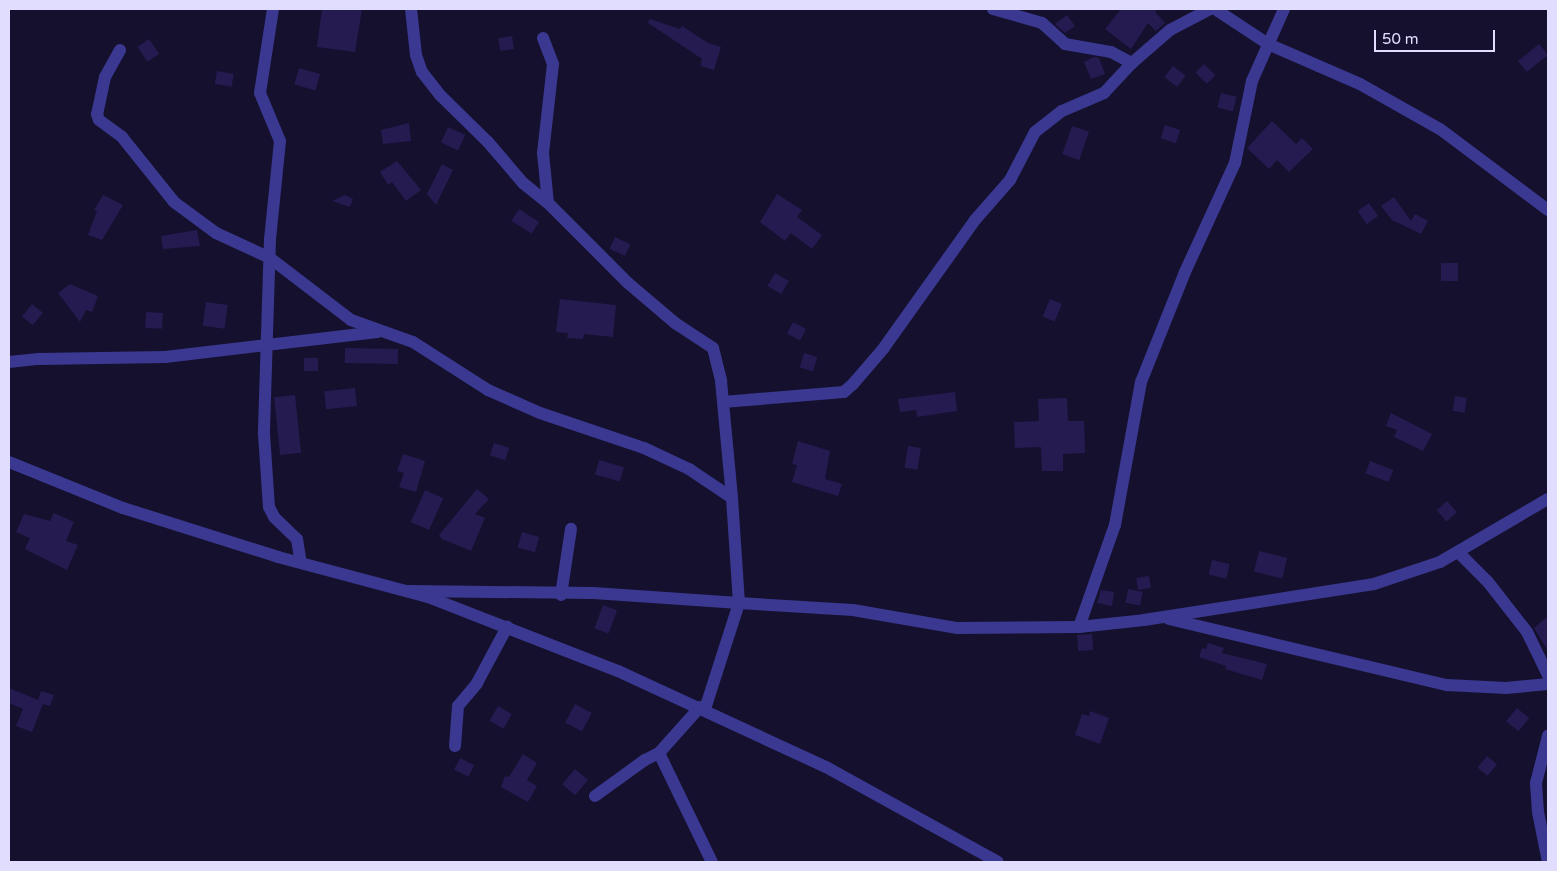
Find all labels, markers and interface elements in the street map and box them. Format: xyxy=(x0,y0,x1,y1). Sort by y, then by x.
scale bar xyxy=(1377,20,1498,52)
text: 50 m xyxy=(1382,30,1419,48)

